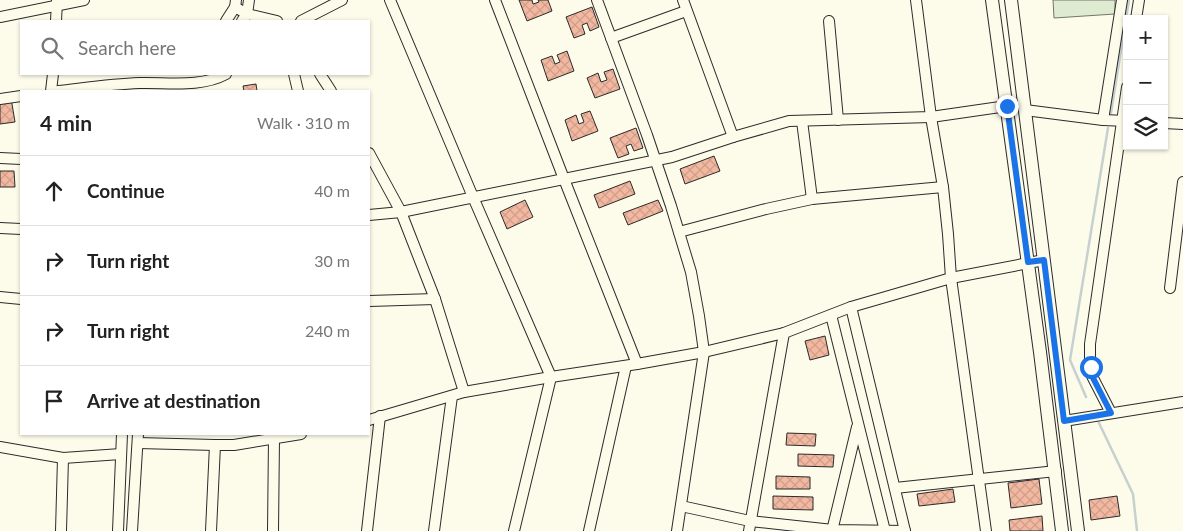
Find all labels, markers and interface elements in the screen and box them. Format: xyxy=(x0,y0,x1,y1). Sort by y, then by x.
map controls xyxy=(1123,15,1168,150)
button: + xyxy=(1123,15,1168,60)
search box xyxy=(20,20,370,75)
icon: search xyxy=(38,34,66,62)
text: Search here xyxy=(78,36,176,59)
button: − xyxy=(1123,60,1168,105)
route end xyxy=(996,95,1019,118)
button: layers xyxy=(1123,105,1168,150)
text: 4 min xyxy=(40,110,92,135)
text: Walk · 310 m xyxy=(257,113,350,132)
icon: ahead xyxy=(40,177,68,205)
text: Continue xyxy=(87,179,165,202)
text: 40 m xyxy=(314,181,350,200)
icon: right xyxy=(40,247,68,275)
text: Turn right xyxy=(87,249,169,272)
text: 30 m xyxy=(314,251,350,270)
icon: right xyxy=(40,317,68,345)
text: Turn right xyxy=(87,319,169,342)
text: 240 m xyxy=(305,321,350,340)
route start xyxy=(1080,356,1103,379)
icon: arrive xyxy=(40,387,68,415)
text: Arrive at destination xyxy=(87,389,260,412)

